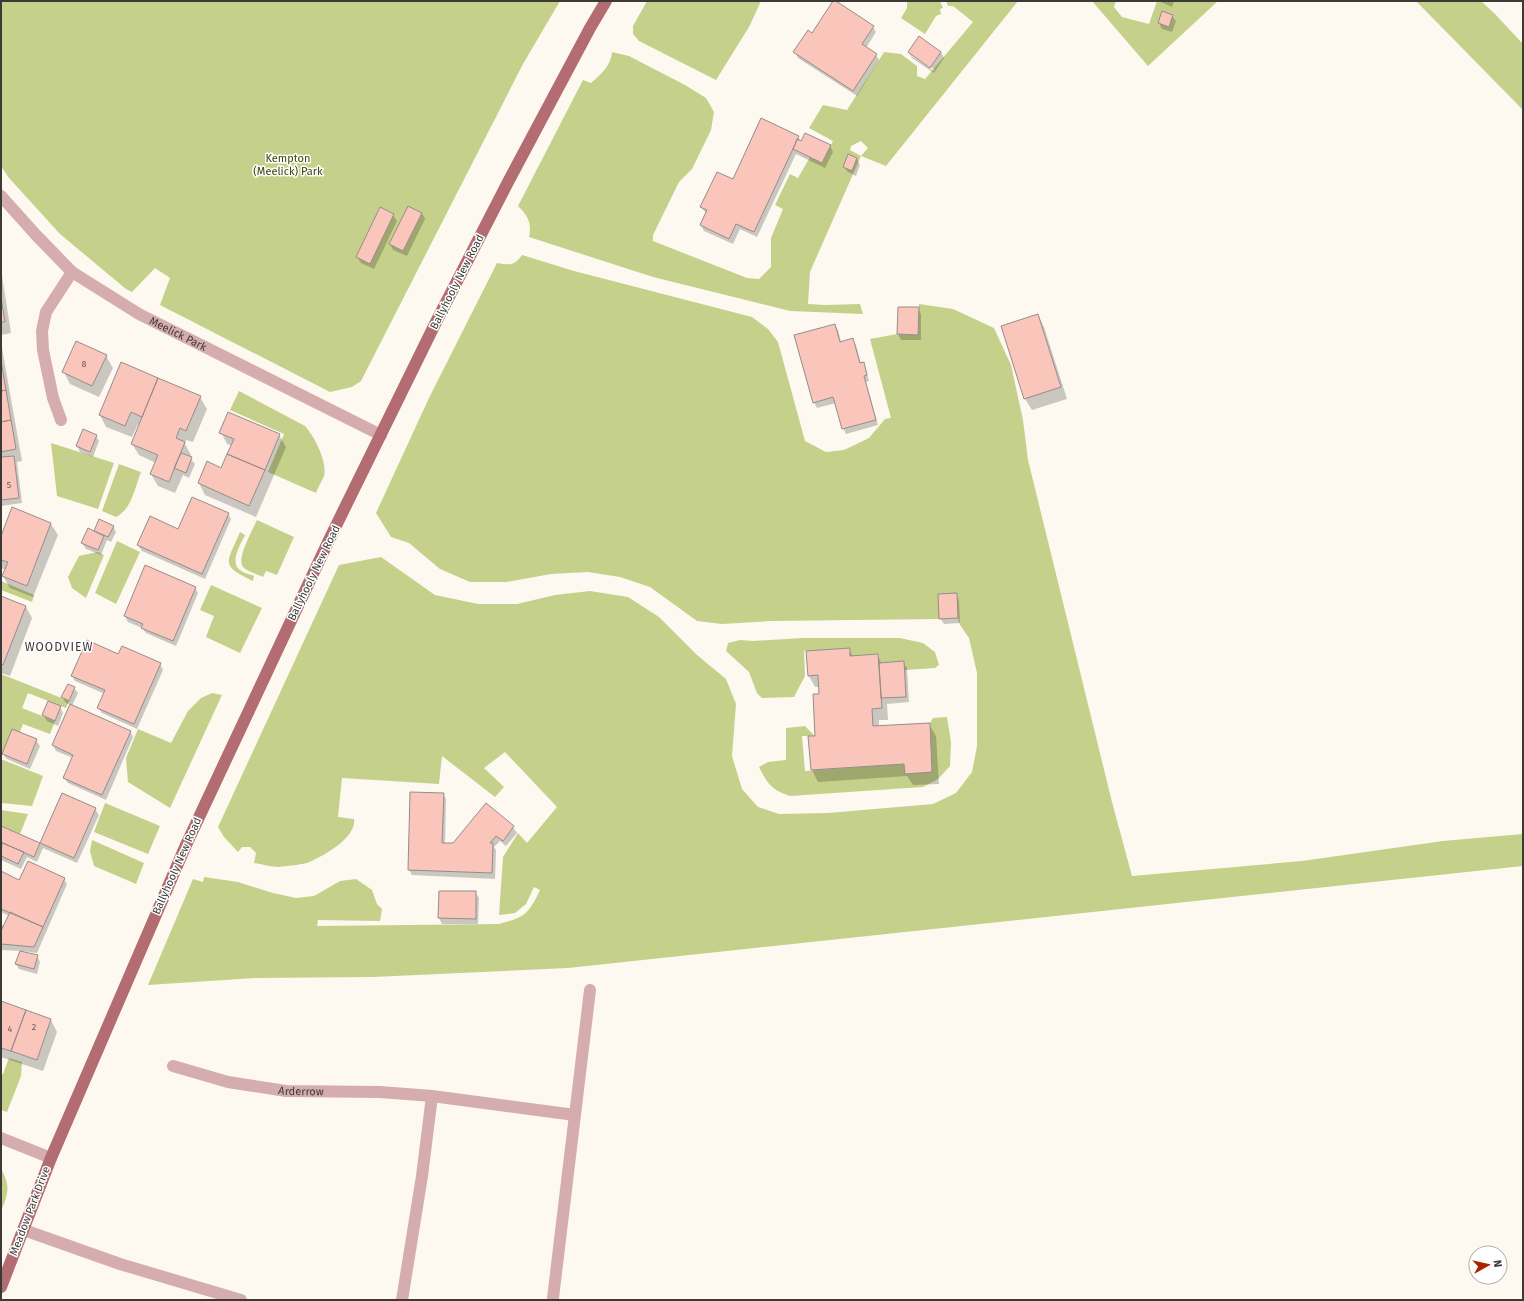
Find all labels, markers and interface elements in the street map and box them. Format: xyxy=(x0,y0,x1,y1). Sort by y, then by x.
park label: Kempton (Meelick) Park xyxy=(253,152,323,178)
street label: Ballyhooly New Road xyxy=(427,232,487,332)
street label: Meelick Park xyxy=(147,314,209,354)
house number: 8 xyxy=(82,359,87,369)
house number: 5 xyxy=(7,480,12,490)
street label: Ballyhooly New Road xyxy=(285,523,343,623)
district label: WOODVIEW xyxy=(25,640,93,654)
street label: Ballyhooly New Road xyxy=(150,816,204,916)
house number: 2 xyxy=(32,1022,36,1032)
house number: 4 xyxy=(8,1024,13,1034)
street label: Arderrow xyxy=(277,1083,324,1098)
street label: Meadow Park Drive xyxy=(7,1165,53,1257)
north arrow xyxy=(1468,1245,1508,1285)
text: N xyxy=(1490,1259,1504,1268)

